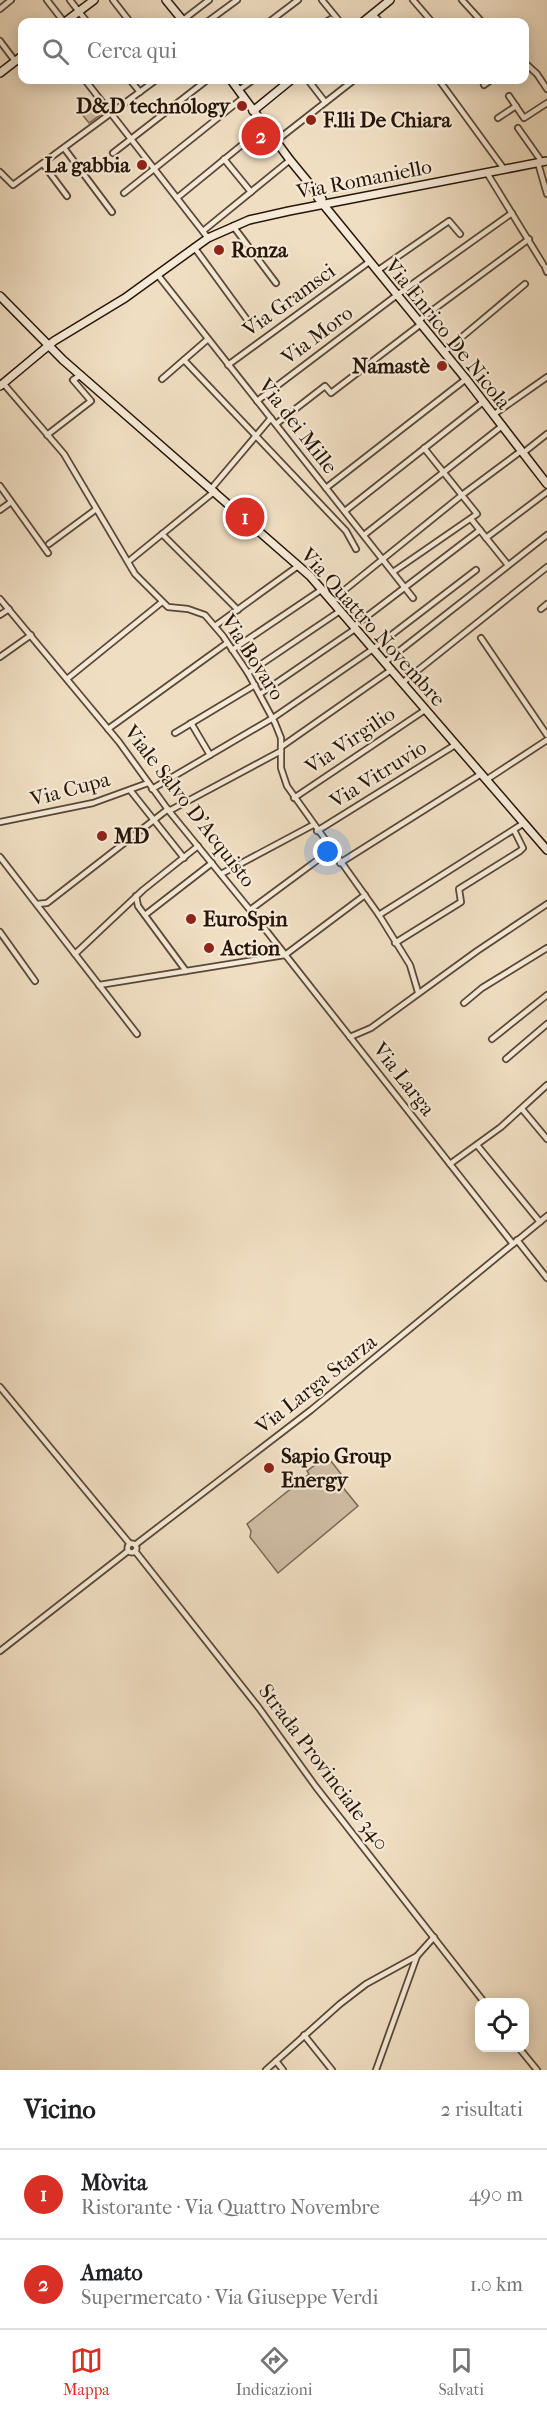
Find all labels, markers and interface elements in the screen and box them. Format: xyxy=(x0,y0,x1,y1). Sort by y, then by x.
search box xyxy=(18,18,529,84)
icon: search xyxy=(39,35,72,68)
text: Cerca qui xyxy=(87,38,177,64)
place label: D&D technology xyxy=(76,94,232,118)
marker: D&D technology xyxy=(235,99,249,113)
place label: F.lli De Chiara xyxy=(322,108,452,132)
marker: F.lli De Chiara xyxy=(304,113,318,127)
pin: 2 xyxy=(242,114,280,158)
place label: La gabbia xyxy=(44,153,131,177)
street label: Via Romaniello xyxy=(293,154,434,204)
marker: La gabbia xyxy=(135,158,149,172)
place label: Ronza xyxy=(231,238,289,262)
marker: Ronza xyxy=(212,243,226,257)
street label: Via Enrico De Nicola xyxy=(379,253,516,414)
street label: Via Gramsci xyxy=(237,258,340,342)
street label: Via Moro xyxy=(276,300,357,370)
place label: Namastè xyxy=(352,354,431,378)
marker: Namastè xyxy=(435,359,449,373)
street label: Via dei Mille xyxy=(253,373,343,478)
pin: 1 xyxy=(226,494,264,540)
street label: Via Quattro Novembre xyxy=(295,542,450,711)
street label: Via Bovaro xyxy=(216,609,290,704)
street label: Via Virgilio xyxy=(300,701,399,779)
street label: Viale Salvo D'Acquisto xyxy=(119,720,261,892)
street label: Via Vitruvio xyxy=(324,735,431,814)
street label: Via Cupa xyxy=(27,767,113,811)
place label: MD xyxy=(113,824,149,848)
marker: MD xyxy=(95,829,109,843)
your location xyxy=(313,837,342,866)
place label: EuroSpin xyxy=(203,907,289,931)
marker: EuroSpin xyxy=(184,912,198,926)
place label: Action xyxy=(219,936,281,960)
marker: Action xyxy=(202,941,216,955)
street label: Via Larga xyxy=(367,1037,440,1121)
street label: Via Larga Starza xyxy=(250,1329,381,1439)
place label: Sapio Group Energy xyxy=(281,1444,392,1492)
marker: Sapio Group Energy xyxy=(262,1461,276,1475)
street label: Strada Provinciale 340 xyxy=(254,1679,394,1855)
map controls xyxy=(475,1998,529,2052)
button: locate xyxy=(475,1998,529,2052)
text: Vicino xyxy=(24,2094,96,2125)
text: 2 risultati xyxy=(440,2098,523,2121)
text: Mòvita xyxy=(81,2170,147,2196)
text: 1 xyxy=(40,2183,47,2206)
text: 490 m xyxy=(469,2183,523,2206)
text: Ristorante · Via Quattro Novembre xyxy=(81,2196,380,2219)
text: Amato xyxy=(81,2260,143,2286)
text: 2 xyxy=(38,2273,49,2296)
text: 1.0 km xyxy=(470,2273,523,2296)
text: Supermercato · Via Giuseppe Verdi xyxy=(81,2286,378,2309)
tab: Mappa xyxy=(63,2344,110,2399)
tab: Indicazioni xyxy=(236,2344,313,2399)
tab: Salvati xyxy=(438,2344,484,2399)

